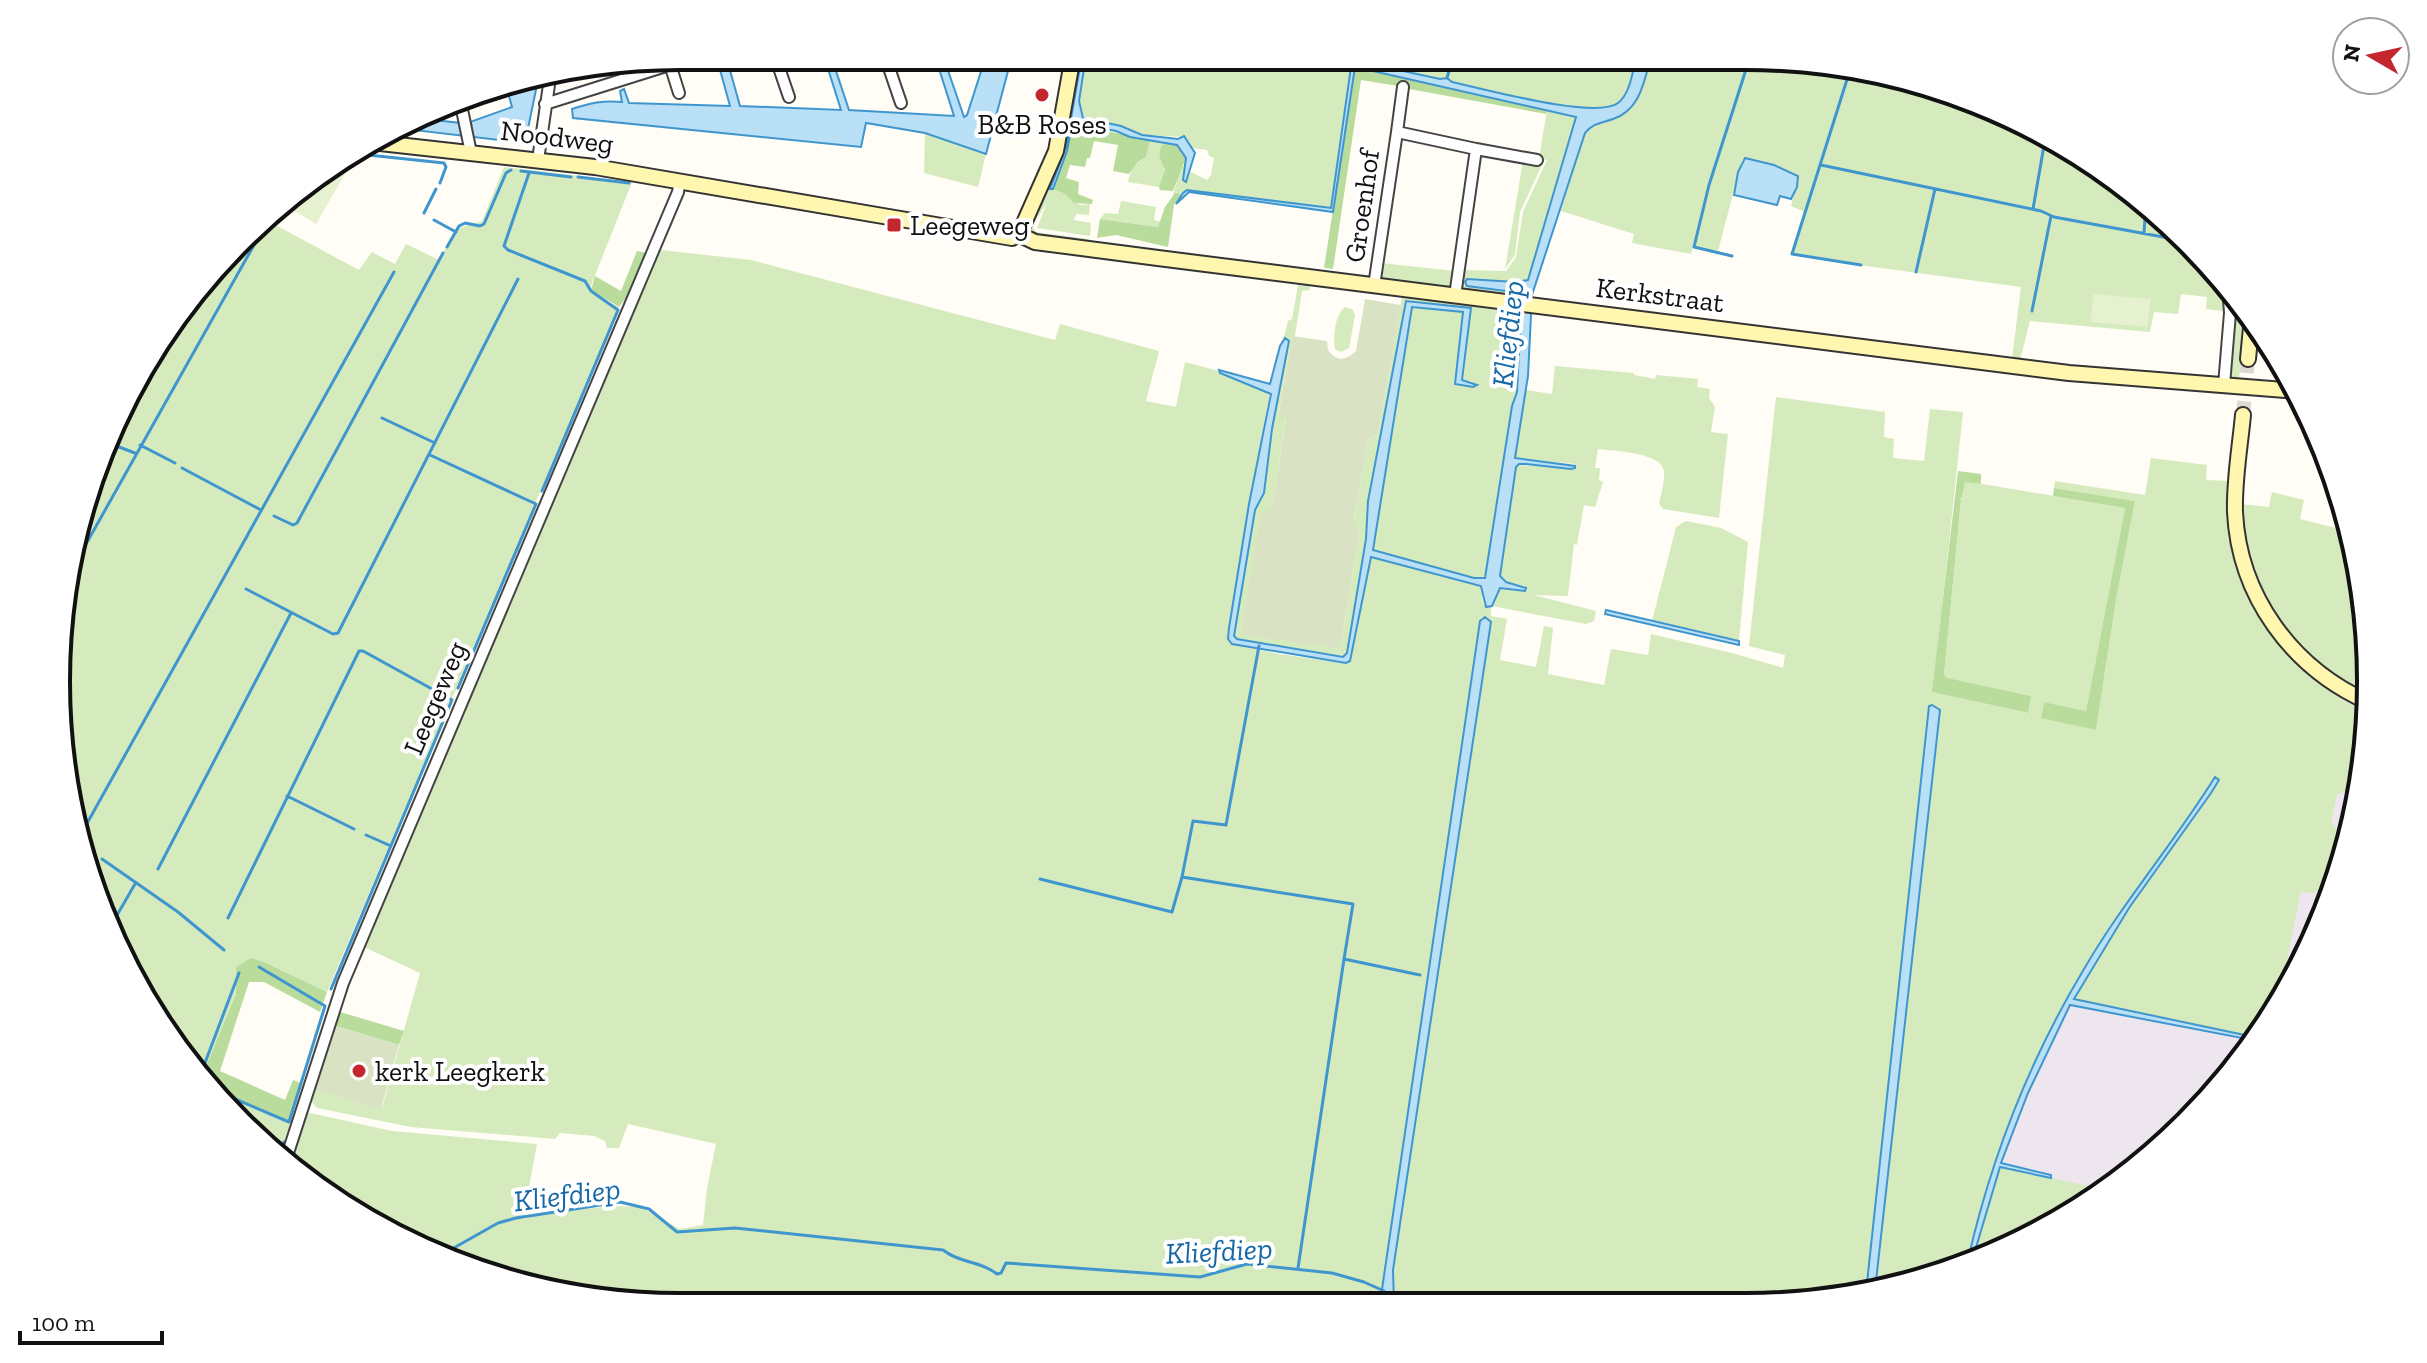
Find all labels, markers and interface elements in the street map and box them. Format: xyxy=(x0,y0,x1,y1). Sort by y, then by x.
north arrow xyxy=(2331,16,2411,96)
text: N xyxy=(2337,42,2366,63)
marker: B&B Roses xyxy=(1033,86,1051,104)
place label: B&B Roses xyxy=(977,108,1107,141)
street label: Noodweg xyxy=(499,114,615,160)
street label: Groenhof xyxy=(1338,145,1387,265)
place label: Leegeweg xyxy=(910,209,1029,242)
marker: Leegeweg xyxy=(885,216,903,234)
street label: Kerkstraat xyxy=(1594,271,1726,319)
water label: Kliefdiep xyxy=(1484,279,1532,389)
street label: Leegeweg xyxy=(396,637,474,759)
place label: kerk Leegkerk xyxy=(375,1055,546,1088)
marker: kerk Leegkerk xyxy=(350,1062,368,1080)
water label: Kliefdiep xyxy=(512,1171,622,1219)
water label: Kliefdiep xyxy=(1165,1230,1273,1272)
scale bar xyxy=(20,1295,162,1345)
text: 100 m xyxy=(32,1308,95,1337)

